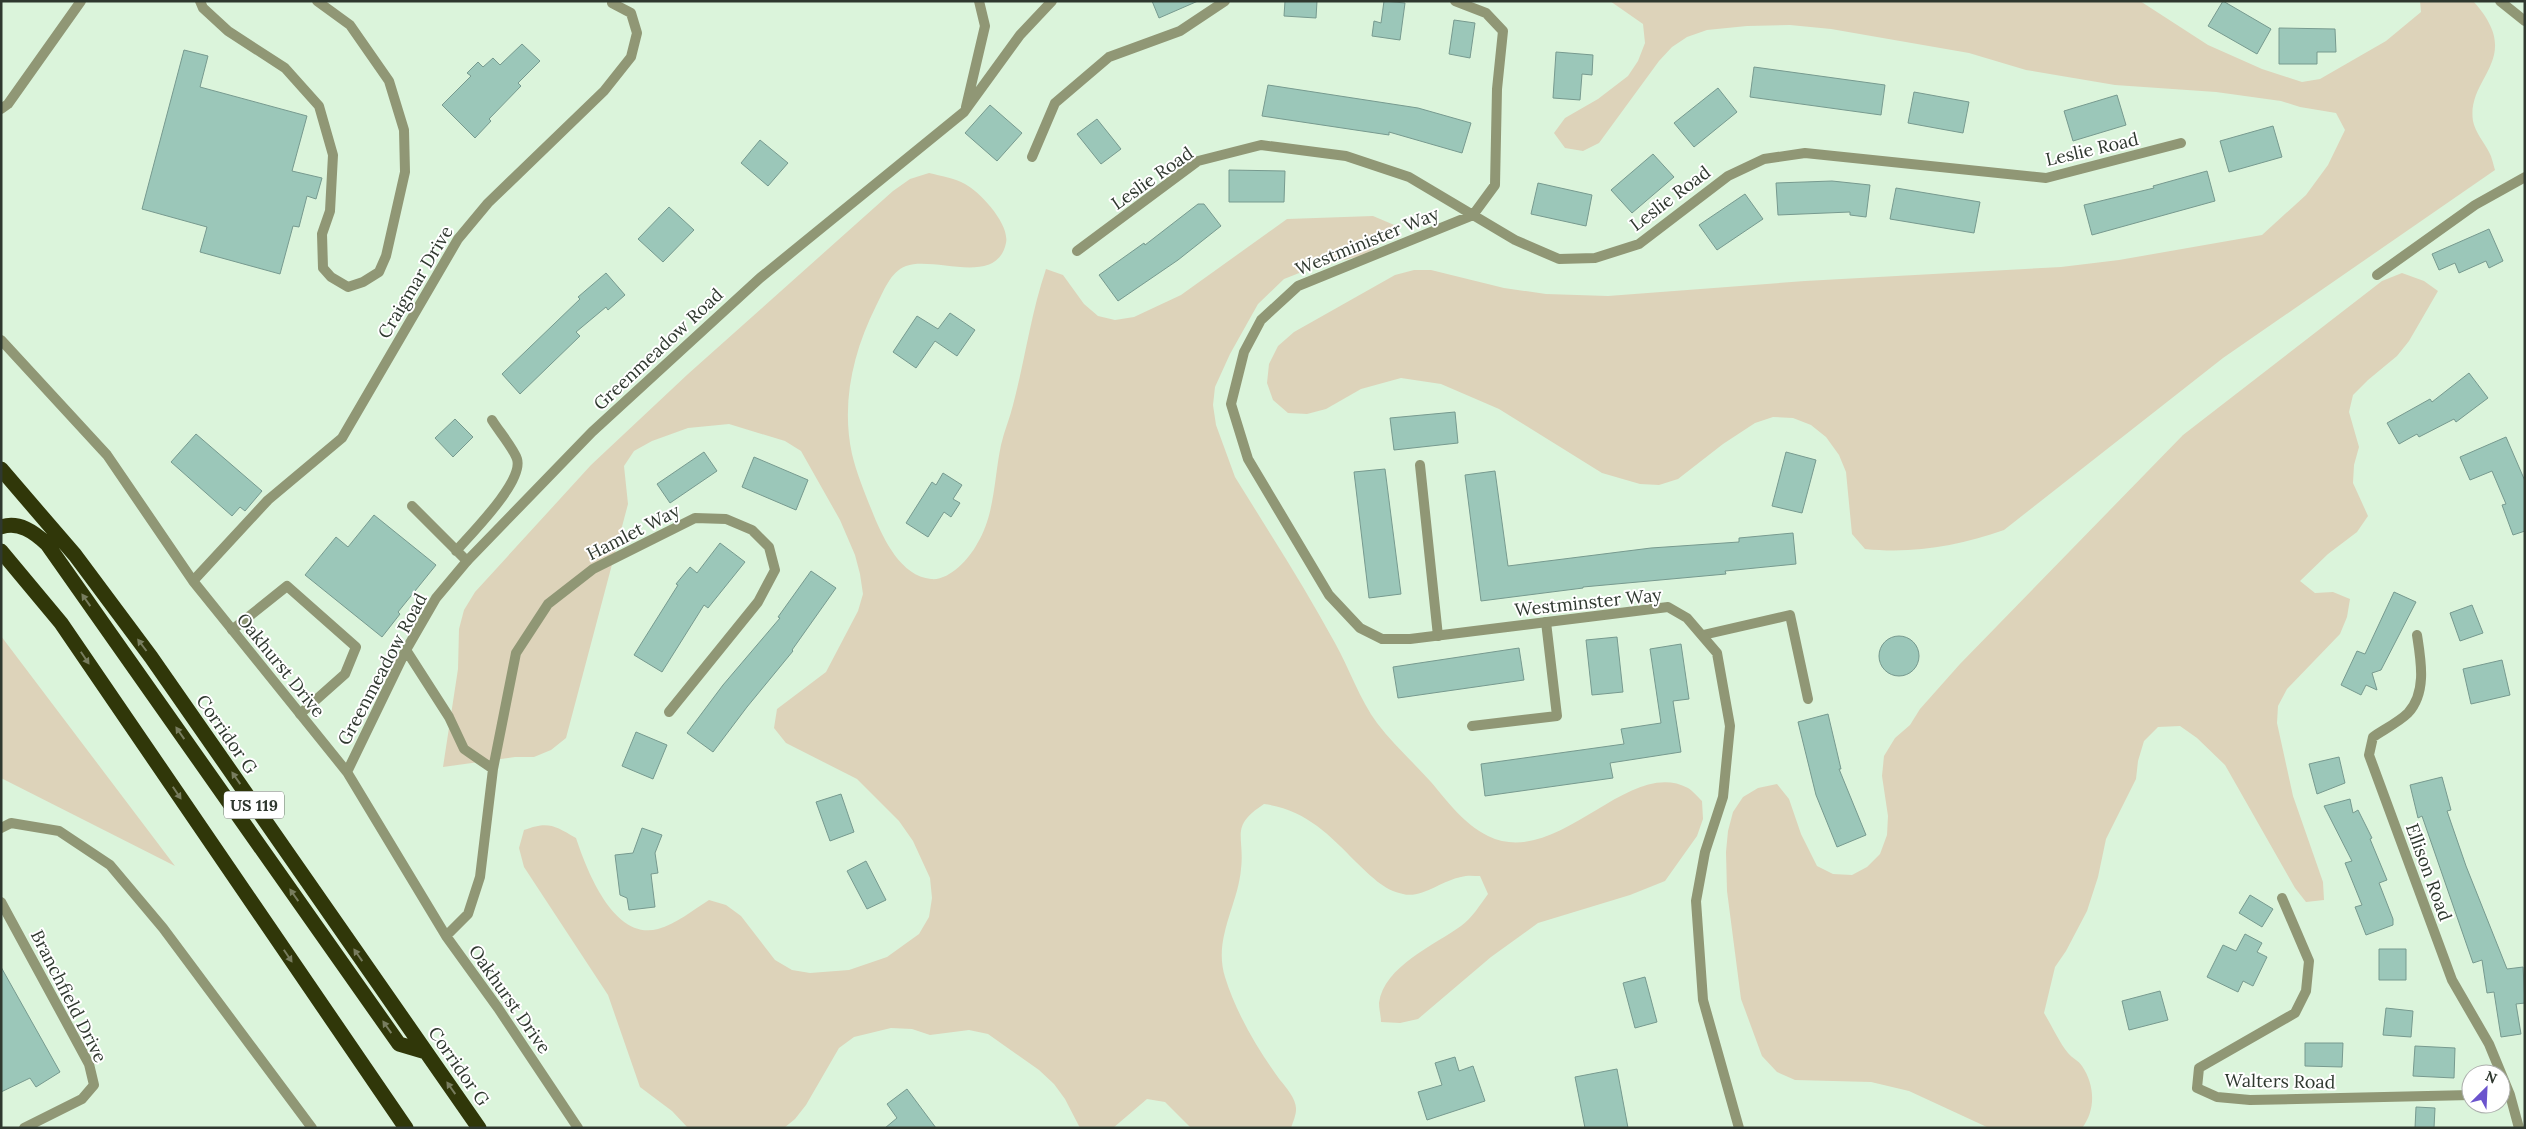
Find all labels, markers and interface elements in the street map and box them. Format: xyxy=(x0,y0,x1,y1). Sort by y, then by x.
street label: Leslie Road xyxy=(2043,127,2141,171)
street label: Leslie Road xyxy=(1107,141,1198,215)
street label: Leslie Road xyxy=(1625,160,1715,236)
street label: Westminister Way xyxy=(1292,202,1443,280)
street label: Craigmar Drive xyxy=(372,221,458,343)
street label: Greenmeadow Road xyxy=(588,283,728,415)
street label: Hamlet Way xyxy=(583,499,684,565)
street label: Westminster Way xyxy=(1513,583,1663,621)
street label: Greenmeadow Road xyxy=(332,589,432,749)
one-way arrow xyxy=(81,593,91,607)
street label: Oakhurst Drive xyxy=(232,608,330,722)
one-way arrow xyxy=(137,638,147,652)
one-way arrow xyxy=(80,652,90,665)
street label: Corridor G xyxy=(191,690,263,778)
one-way arrow xyxy=(175,726,185,740)
one-way arrow xyxy=(230,772,241,785)
one-way arrow xyxy=(172,786,182,799)
road number: US 119 xyxy=(224,792,284,818)
street label: Ellison Road xyxy=(2401,820,2457,924)
one-way arrow xyxy=(289,888,299,901)
street label: Branchfield Drive xyxy=(26,926,112,1066)
street label: Oakhurst Drive xyxy=(464,940,556,1058)
one-way arrow xyxy=(353,948,363,961)
one-way arrow xyxy=(283,949,293,962)
one-way arrow xyxy=(382,1020,392,1034)
street label: Corridor G xyxy=(423,1022,495,1110)
north arrow xyxy=(2461,1064,2511,1114)
text: N xyxy=(2483,1067,2500,1088)
street label: Walters Road xyxy=(2224,1069,2336,1093)
one-way arrow xyxy=(446,1082,457,1095)

